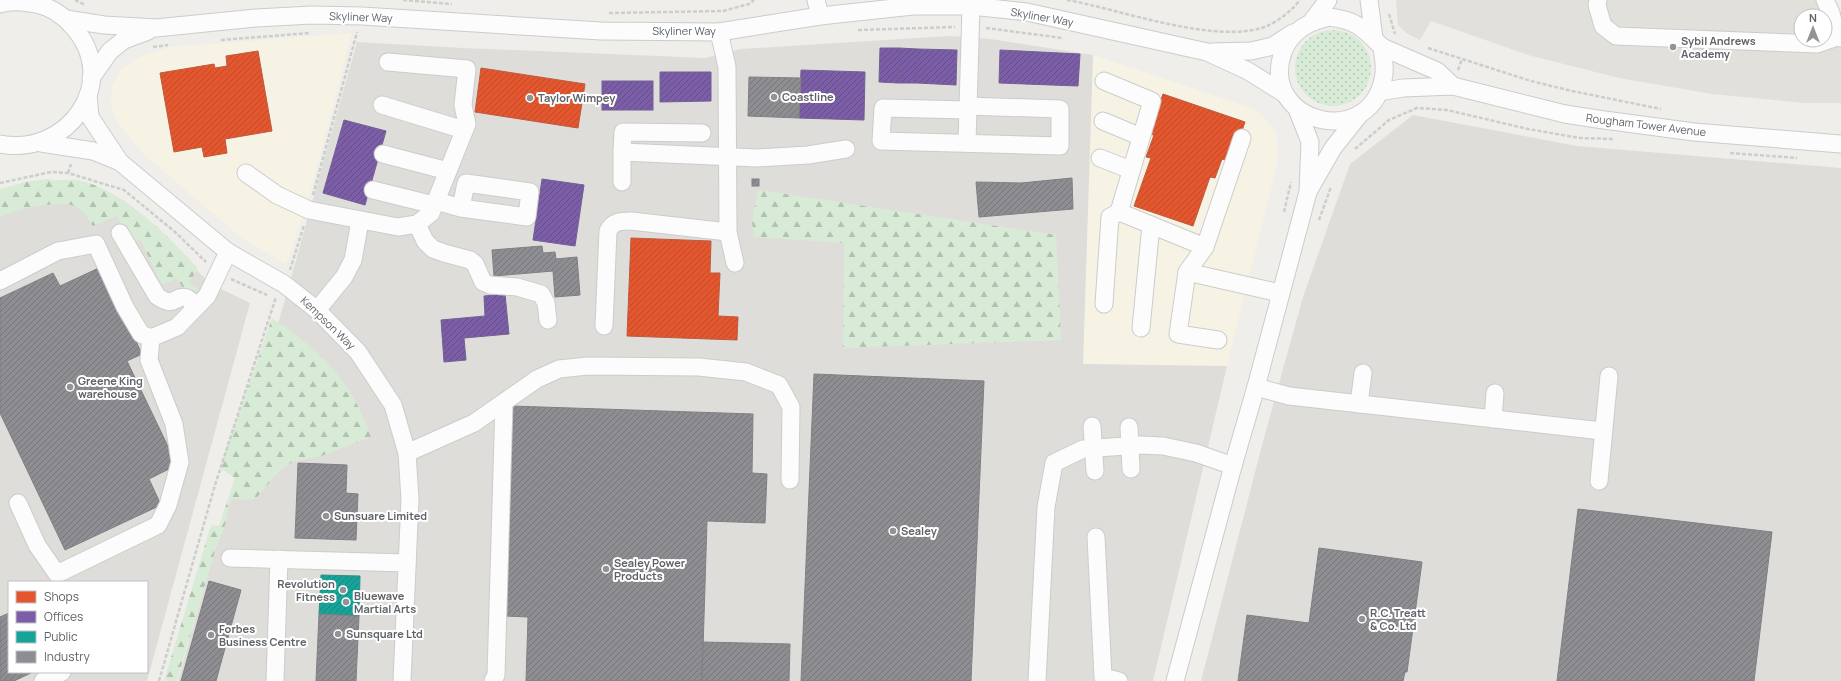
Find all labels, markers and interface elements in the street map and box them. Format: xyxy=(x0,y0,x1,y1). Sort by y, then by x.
street label: Skyliner Way xyxy=(1009,4,1075,29)
street label: Skyliner Way xyxy=(329,8,393,25)
north arrow xyxy=(1793,8,1833,48)
text: N xyxy=(1809,10,1817,25)
street label: Skyliner Way xyxy=(652,23,716,38)
place label: Sybil Andrews Academy xyxy=(1681,33,1756,61)
marker: Sybil Andrews Academy xyxy=(1668,42,1678,52)
place label: Coastline xyxy=(782,89,834,104)
place label: Taylor Wimpey xyxy=(538,90,616,105)
marker: Coastline xyxy=(769,92,779,102)
marker: Taylor Wimpey xyxy=(525,93,535,103)
street label: Rougham Tower Avenue xyxy=(1585,110,1708,139)
street label: Kempson Way xyxy=(298,293,359,353)
place label: Greene King warehouse xyxy=(78,373,143,401)
marker: Greene King warehouse xyxy=(65,382,75,392)
place label: Sunsuare Limited xyxy=(334,508,427,523)
marker: Sunsuare Limited xyxy=(321,511,331,521)
place label: Sealey xyxy=(901,523,938,538)
marker: Sealey xyxy=(888,526,898,536)
place label: Sealey Power Products xyxy=(614,555,686,583)
marker: Sealey Power Products xyxy=(601,564,611,574)
place label: Revolution Fitness xyxy=(277,576,335,604)
legend xyxy=(8,581,148,673)
marker: Revolution Fitness xyxy=(338,585,348,595)
text: Shops xyxy=(44,588,79,605)
place label: Bluewave Martial Arts xyxy=(354,588,416,616)
marker: Bluewave Martial Arts xyxy=(341,597,351,607)
place label: R.C. Treatt & Co. Ltd xyxy=(1370,605,1426,633)
text: Offices xyxy=(44,608,83,625)
marker: R.C. Treatt & Co. Ltd xyxy=(1357,614,1367,624)
place label: Forbes Business Centre xyxy=(219,621,307,649)
place label: Sunsquare Ltd xyxy=(346,626,423,641)
text: Public xyxy=(44,628,78,645)
marker: Sunsquare Ltd xyxy=(333,629,343,639)
marker: Forbes Business Centre xyxy=(206,630,216,640)
text: Industry xyxy=(44,648,90,665)

